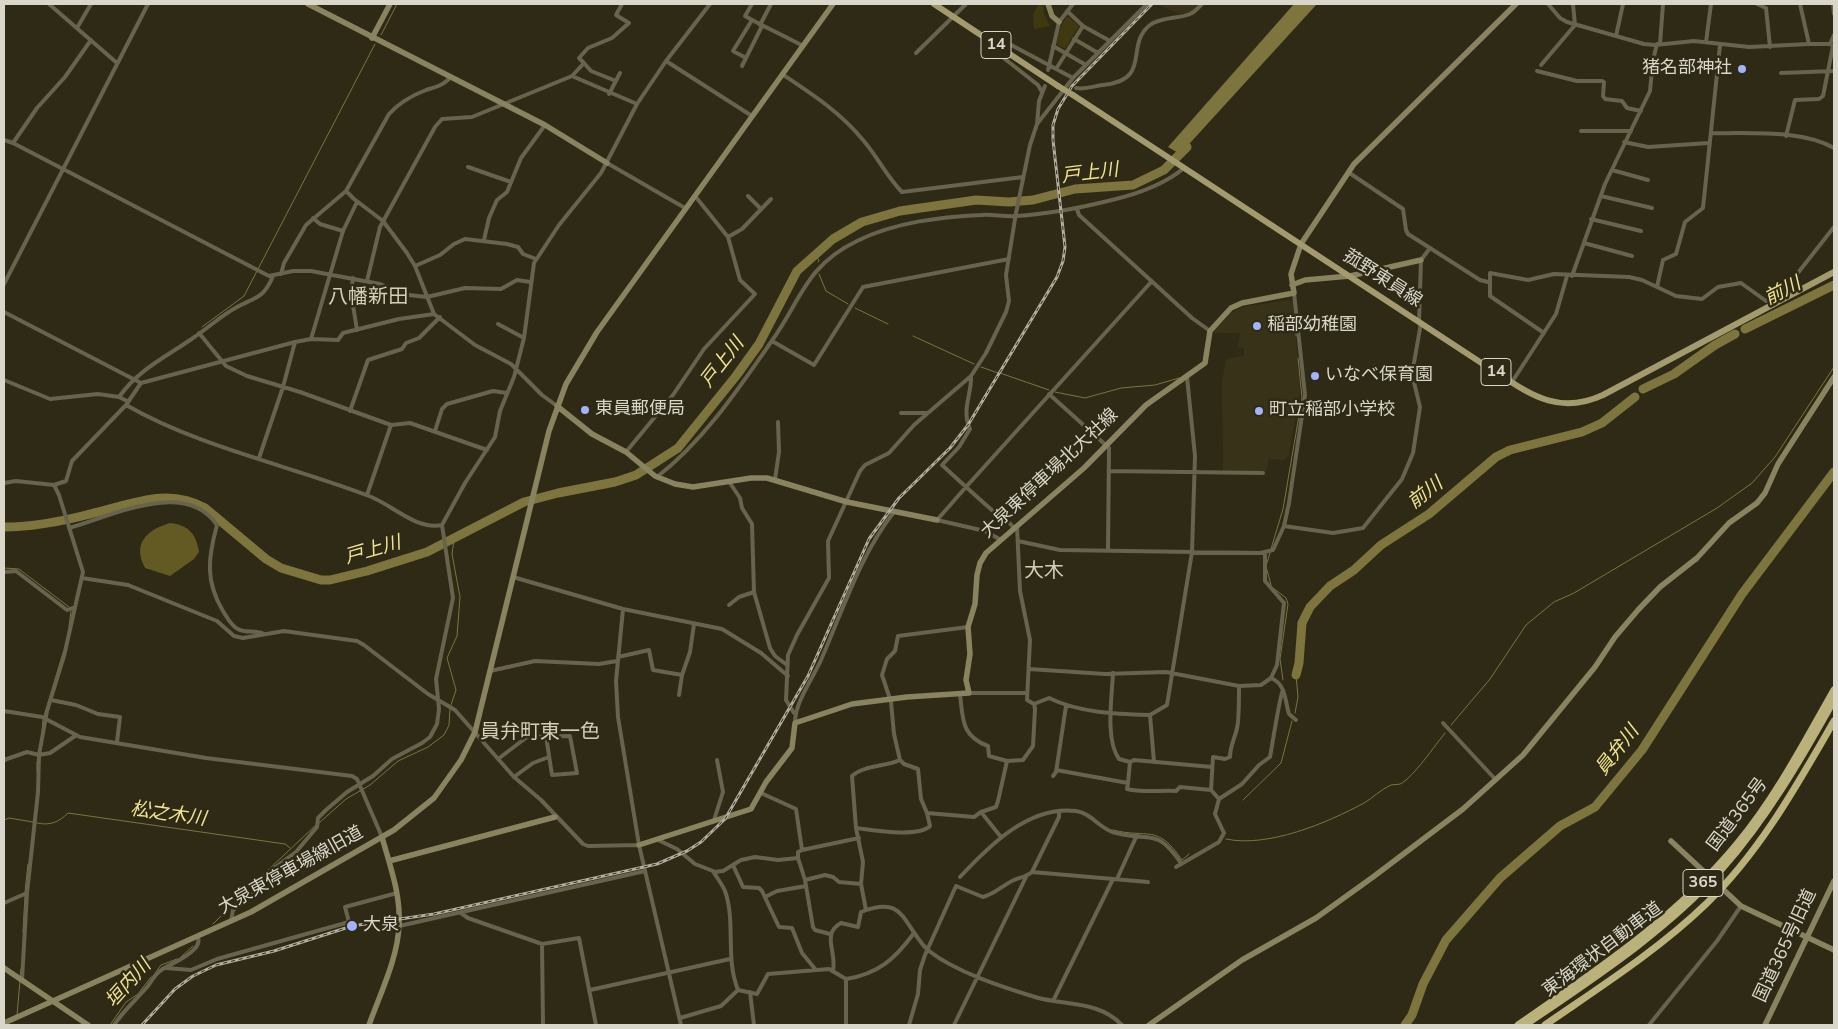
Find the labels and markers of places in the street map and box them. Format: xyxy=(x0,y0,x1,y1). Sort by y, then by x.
place label: 猪名部神社 xyxy=(1642,58,1732,80)
marker: 猪名部神社 xyxy=(1736,63,1748,75)
place label: 稲部幼稚園 xyxy=(1267,315,1357,337)
marker: 稲部幼稚園 xyxy=(1251,320,1263,332)
place label: いなべ保育園 xyxy=(1325,365,1433,387)
marker: いなべ保育園 xyxy=(1309,370,1321,382)
place label: 東員郵便局 xyxy=(595,399,685,421)
place label: 町立稲部小学校 xyxy=(1269,400,1395,422)
marker: 東員郵便局 xyxy=(579,404,591,416)
marker: 町立稲部小学校 xyxy=(1253,405,1265,417)
place label: 大泉 xyxy=(363,915,399,937)
marker: 大泉 xyxy=(345,919,359,933)

